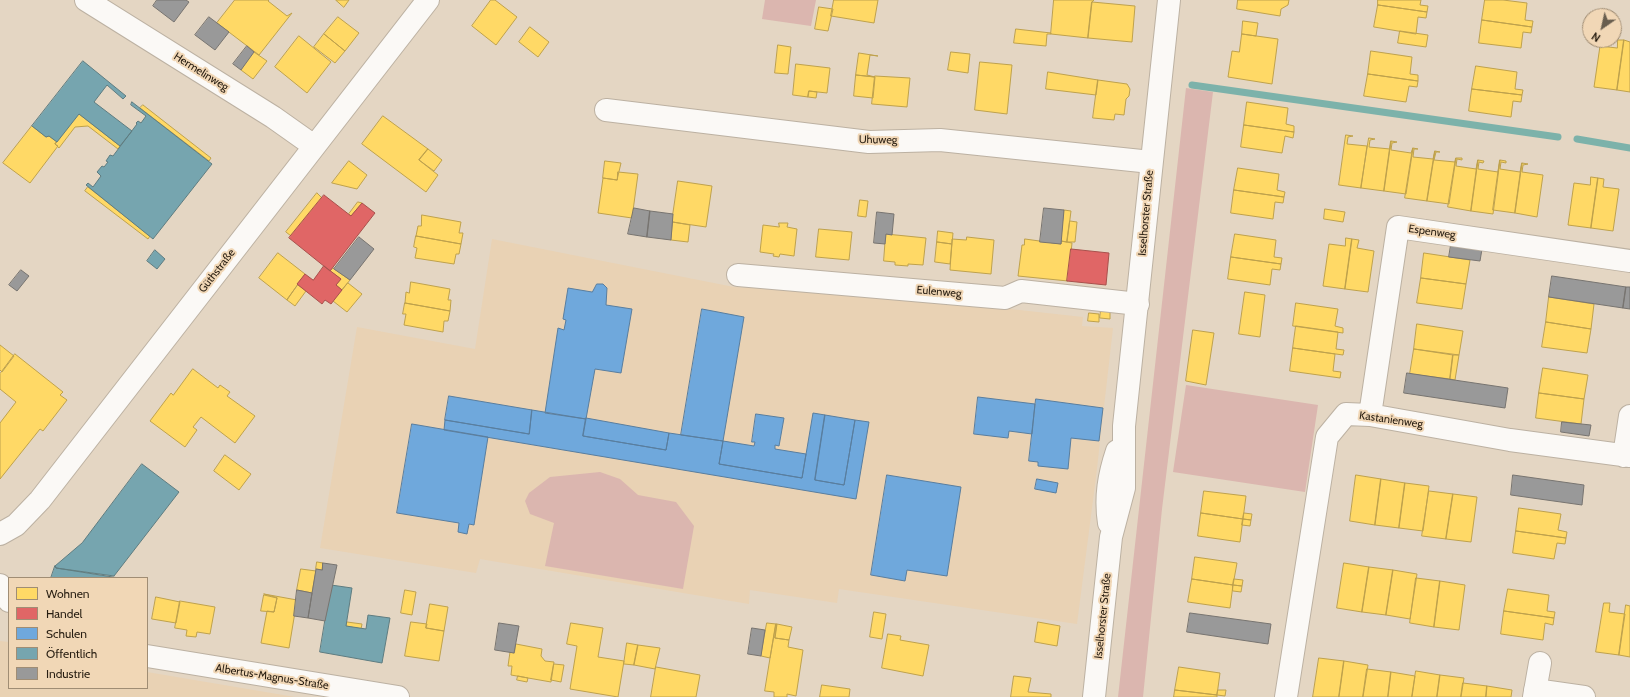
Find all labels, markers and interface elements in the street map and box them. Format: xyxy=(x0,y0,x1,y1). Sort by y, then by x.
north arrow xyxy=(1582,8,1622,48)
text: N xyxy=(1589,29,1603,45)
street label: Hermelinweg xyxy=(171,50,231,94)
street label: Uhuweg xyxy=(859,133,897,147)
street label: Isselhorster Straße xyxy=(1136,170,1156,256)
street label: Espenweg xyxy=(1408,222,1456,242)
street label: Güthstraße xyxy=(196,247,238,295)
street label: Eulenweg xyxy=(916,283,962,301)
street label: Kastanienweg xyxy=(1358,409,1424,431)
street label: Isselhorster Straße xyxy=(1092,573,1114,659)
legend xyxy=(8,577,148,689)
text: Wohnen xyxy=(46,586,90,601)
text: Handel xyxy=(46,606,82,621)
text: Schulen xyxy=(46,626,87,641)
text: Öffentlich xyxy=(46,646,97,661)
street label: Albertus-Magnus-Straße xyxy=(214,662,330,692)
text: Industrie xyxy=(46,666,90,681)

